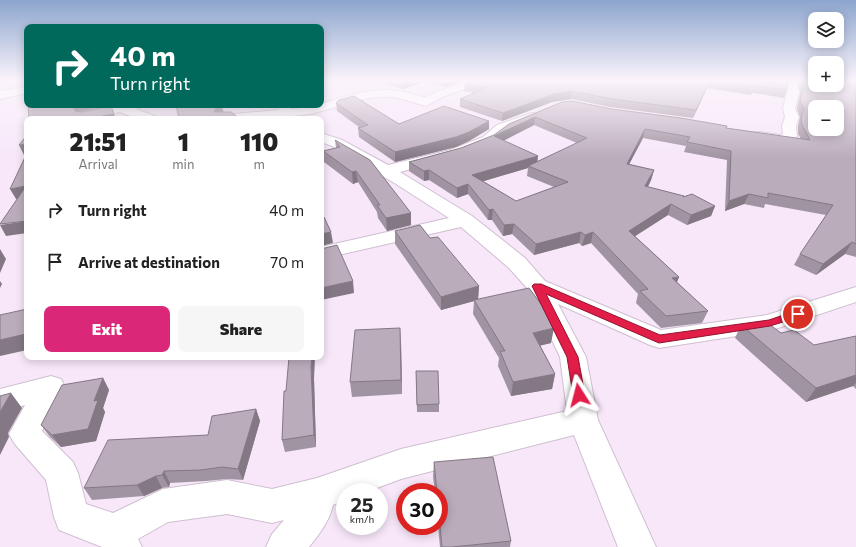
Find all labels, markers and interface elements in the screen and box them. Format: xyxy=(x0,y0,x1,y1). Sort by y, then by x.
map controls xyxy=(808,12,844,136)
button: layers xyxy=(808,12,844,48)
text: 40 m xyxy=(110,38,176,72)
icon: right xyxy=(44,40,96,92)
button: + xyxy=(808,56,844,92)
text: Turn right xyxy=(110,72,190,94)
button: − xyxy=(808,100,844,136)
text: 21:51 xyxy=(70,127,127,156)
text: 1 xyxy=(178,127,189,156)
text: 110 xyxy=(240,127,278,156)
text: Arrival xyxy=(78,156,118,172)
text: min xyxy=(172,156,194,172)
text: m xyxy=(254,156,265,172)
icon: right xyxy=(44,199,66,221)
text: Turn right xyxy=(78,201,147,219)
text: 40 m xyxy=(269,201,304,219)
icon: arrive xyxy=(44,251,66,273)
text: Arrive at destination xyxy=(78,253,220,271)
text: 70 m xyxy=(270,253,304,271)
pin xyxy=(781,297,815,331)
icon: arrive xyxy=(787,303,809,325)
button: Exit xyxy=(44,306,170,352)
button: Share xyxy=(178,306,304,352)
position arrow xyxy=(558,374,600,416)
speed limit sign: 30 xyxy=(396,483,448,535)
text: 25 xyxy=(350,492,374,516)
text: km/h xyxy=(350,513,374,525)

